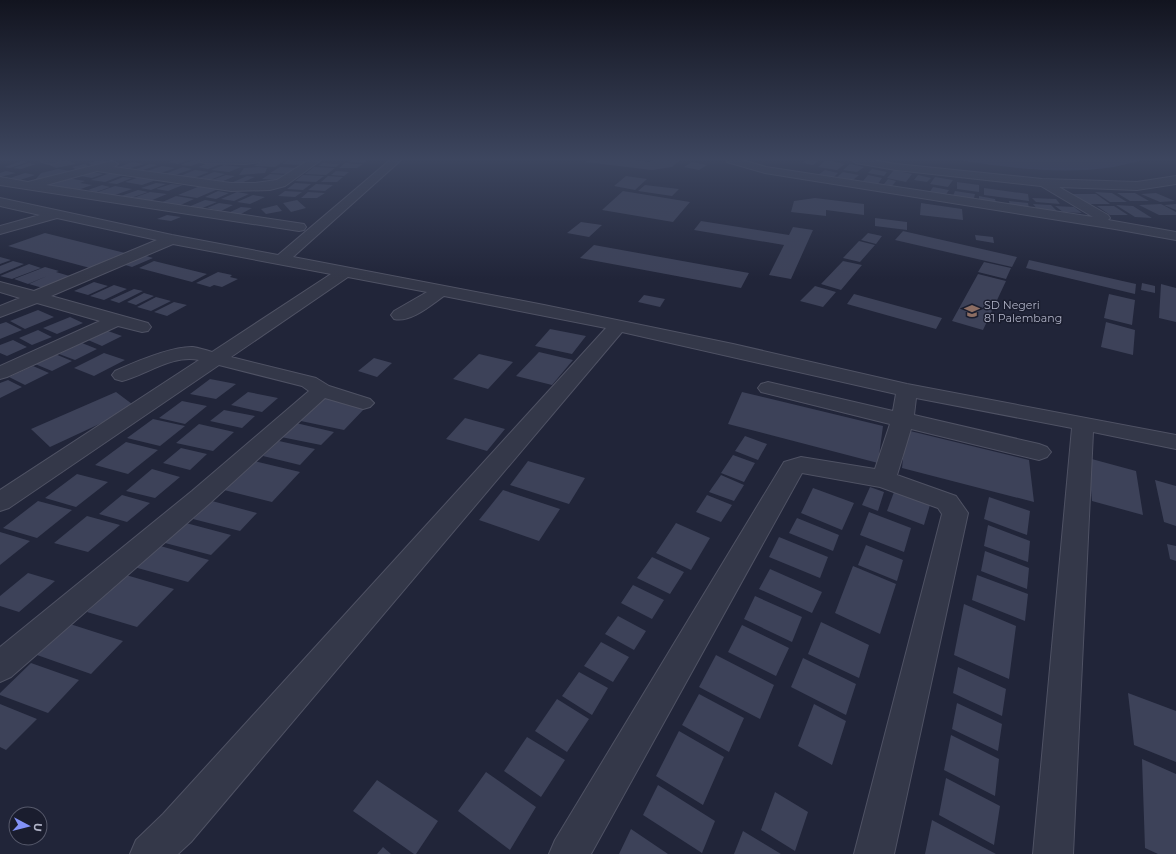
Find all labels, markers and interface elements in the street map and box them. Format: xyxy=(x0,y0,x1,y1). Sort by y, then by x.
place label: SD Negeri 81 Palembang xyxy=(984,298,1062,325)
school or university icon: SD Negeri 81 Palembang xyxy=(963,302,981,320)
north arrow xyxy=(8,806,48,846)
text: U xyxy=(30,822,45,832)

